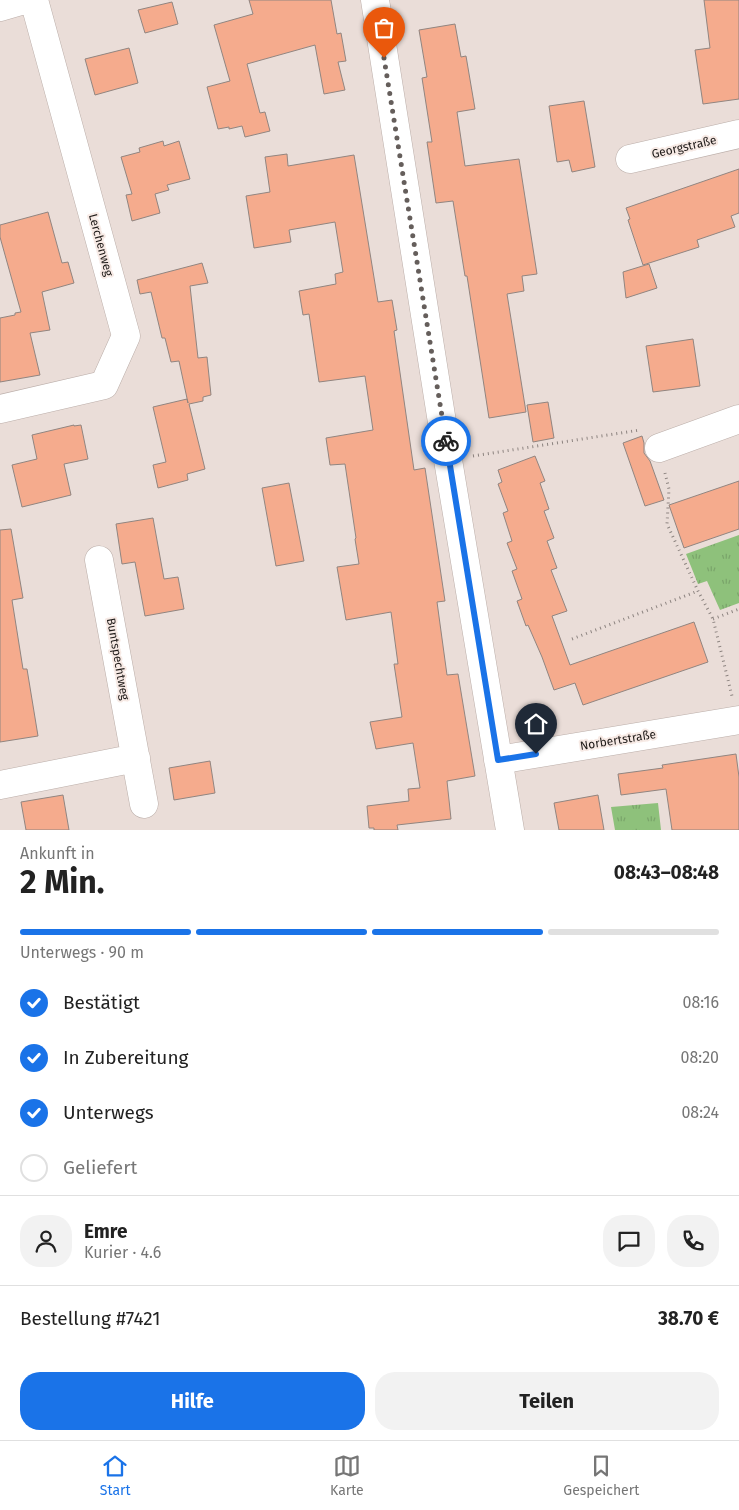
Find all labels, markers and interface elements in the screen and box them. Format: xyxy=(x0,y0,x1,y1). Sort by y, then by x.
pin xyxy=(363,7,405,58)
icon: bag xyxy=(370,14,398,42)
street label: Georgstraße xyxy=(650,133,718,161)
street label: Lerchenweg xyxy=(86,212,116,279)
courier xyxy=(421,416,471,466)
icon: bike xyxy=(432,427,460,455)
street label: Buntspechtweg xyxy=(104,617,132,702)
pin xyxy=(515,703,557,754)
icon: home xyxy=(522,710,550,738)
street label: Norbertstraße xyxy=(579,727,657,753)
text: Ankunft in xyxy=(20,844,95,863)
text: 08:43–08:48 xyxy=(614,861,719,884)
text: 2 Min. xyxy=(20,863,104,901)
text: Unterwegs · 90 m xyxy=(20,943,144,962)
icon: check xyxy=(20,989,48,1017)
text: Bestätigt xyxy=(63,991,140,1014)
text: 08:16 xyxy=(683,993,719,1012)
icon: check xyxy=(20,1044,48,1072)
text: In Zubereitung xyxy=(63,1046,188,1069)
text: 08:20 xyxy=(681,1048,719,1067)
icon: check xyxy=(20,1099,48,1127)
text: Unterwegs xyxy=(63,1101,154,1124)
text: 08:24 xyxy=(681,1103,719,1122)
text: Geliefert xyxy=(63,1156,137,1179)
button: person xyxy=(20,1215,72,1267)
button: chat xyxy=(603,1215,655,1267)
button: phone xyxy=(667,1215,719,1267)
text: Emre xyxy=(84,1220,127,1243)
text: Kurier · 4.6 xyxy=(84,1243,161,1262)
text: Bestellung #7421 xyxy=(20,1307,160,1330)
text: 38.70 € xyxy=(658,1307,719,1330)
button: Hilfe xyxy=(20,1372,365,1430)
button: Teilen xyxy=(375,1372,719,1430)
tab: Start xyxy=(100,1452,130,1499)
tab: Karte xyxy=(330,1452,364,1499)
tab: Gespeichert xyxy=(563,1452,639,1499)

